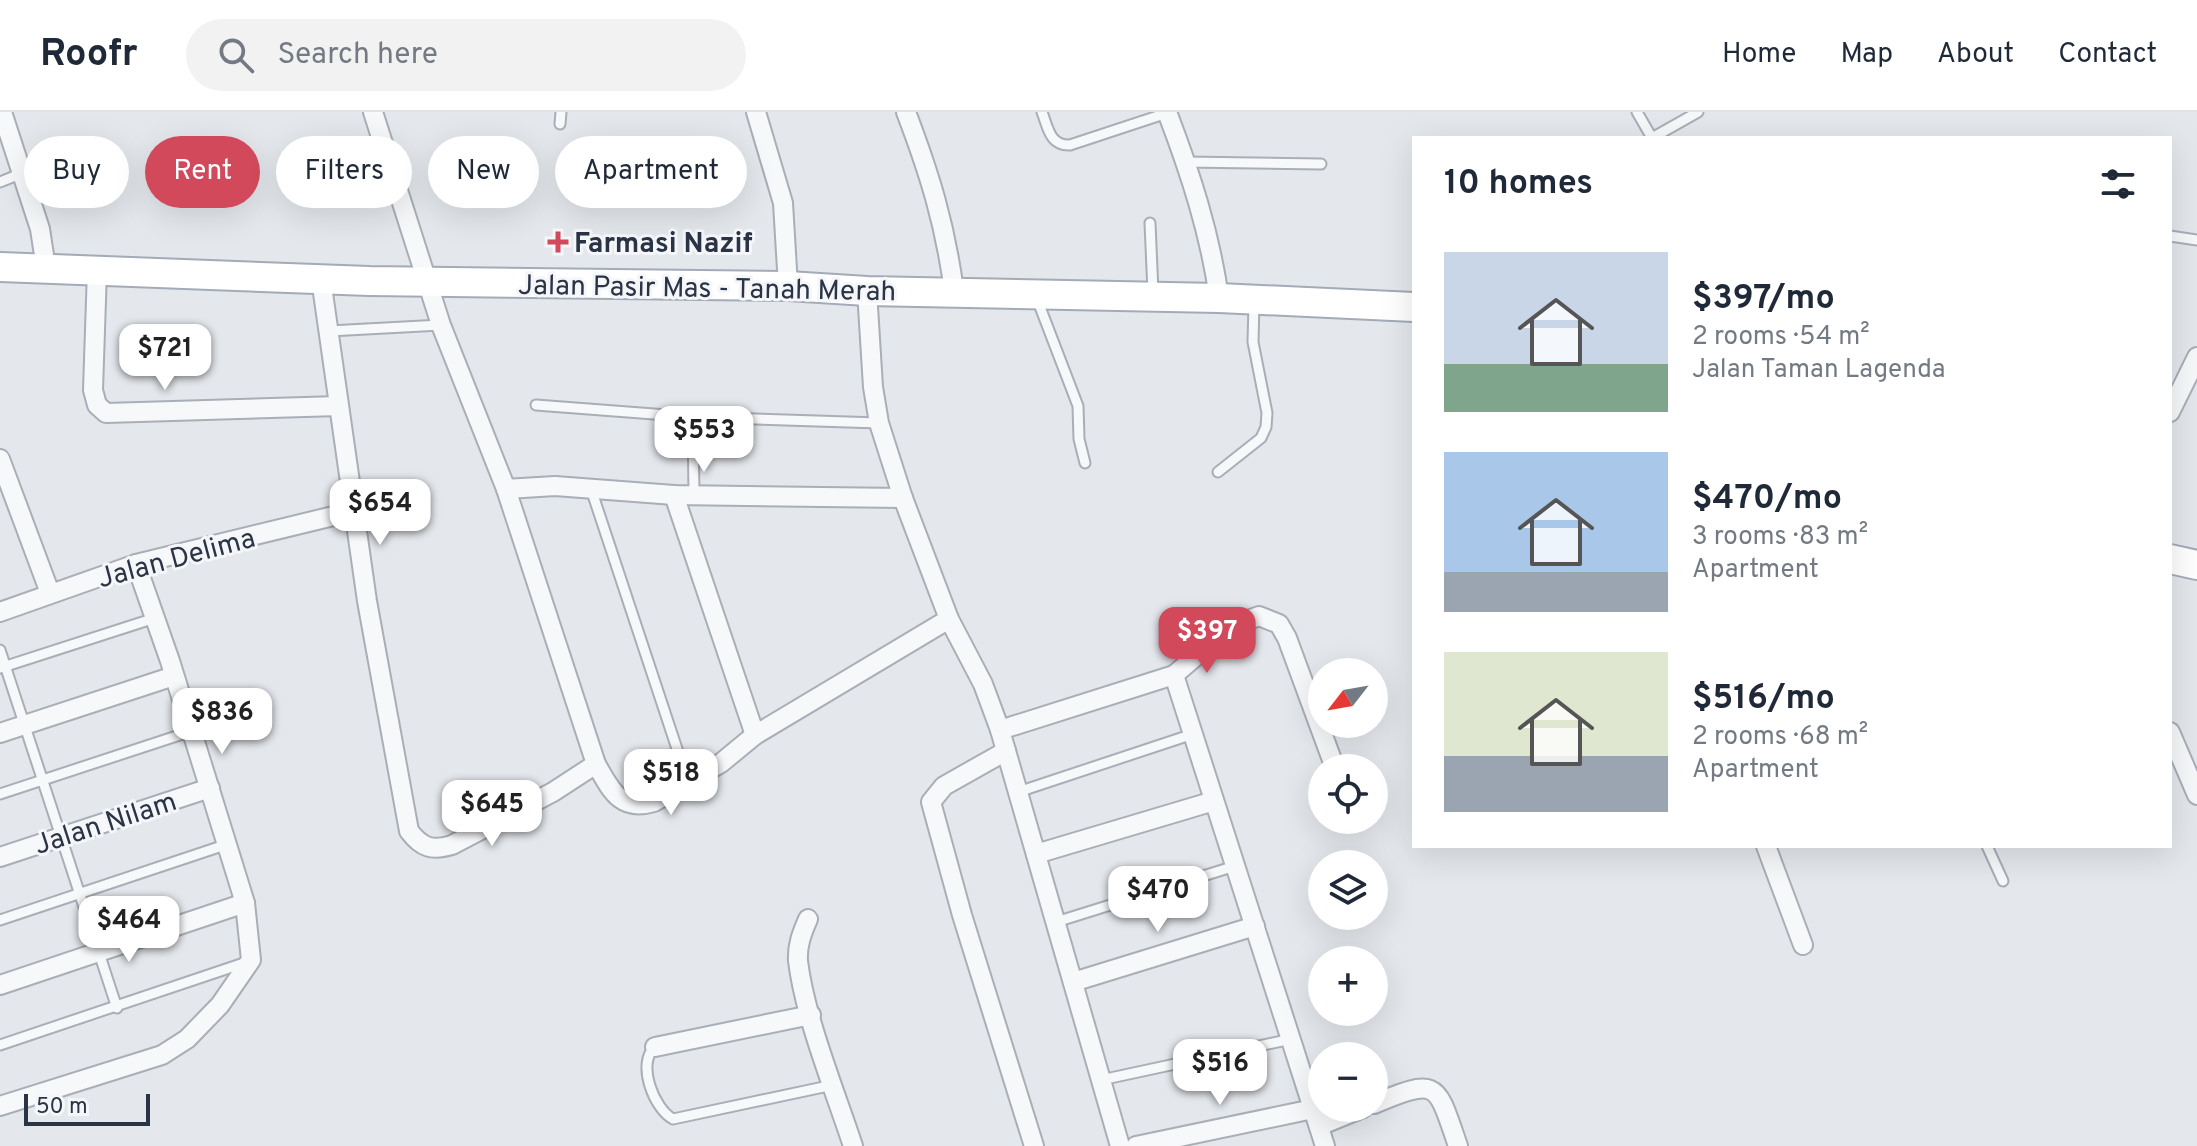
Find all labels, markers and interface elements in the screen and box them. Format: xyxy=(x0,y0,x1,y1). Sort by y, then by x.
search box xyxy=(186,19,746,91)
text: Roofr xyxy=(40,31,138,80)
icon: search xyxy=(214,33,258,77)
text: Search here xyxy=(278,37,438,74)
text: Home xyxy=(1722,37,1796,73)
text: Map xyxy=(1840,37,1893,73)
text: About xyxy=(1937,37,2014,73)
text: Contact xyxy=(2058,37,2157,73)
chip: Buy xyxy=(24,136,129,208)
chip: Rent xyxy=(145,136,260,208)
chip: Filters xyxy=(276,136,412,208)
chip: New xyxy=(428,136,539,208)
chip: Apartment xyxy=(555,136,747,208)
icon: filters xyxy=(2096,162,2140,206)
text: 10 homes xyxy=(1444,163,1593,206)
place label: Farmasi Nazif xyxy=(574,227,753,263)
marker: Farmasi Nazif xyxy=(549,233,567,251)
street label: Jalan Pasir Mas - Tanah Merah xyxy=(517,269,896,311)
text: $397/mo xyxy=(1692,278,1835,321)
icon: home xyxy=(1508,284,1604,380)
text: 2 rooms · 54 m² xyxy=(1692,321,1870,354)
pin: $721 xyxy=(118,324,212,392)
text: $721 xyxy=(137,333,193,366)
text: Jalan Taman Lagenda xyxy=(1692,354,1945,387)
pin: $553 xyxy=(657,406,751,474)
text: $553 xyxy=(672,415,736,448)
text: $470/mo xyxy=(1692,478,1842,521)
pin: $654 xyxy=(333,479,427,547)
icon: home xyxy=(1508,484,1604,580)
text: $654 xyxy=(348,488,412,521)
text: 3 rooms · 83 m² xyxy=(1692,521,1868,554)
street label: Jalan Delima xyxy=(94,522,260,598)
text: Apartment xyxy=(1692,554,1819,587)
pin: $397 xyxy=(1160,607,1254,675)
text: $397 xyxy=(1177,616,1237,649)
north arrow xyxy=(1308,658,1388,738)
map controls xyxy=(1308,658,1388,1122)
text: $516/mo xyxy=(1692,678,1835,721)
icon: home xyxy=(1508,684,1604,780)
pin: $836 xyxy=(175,688,269,756)
text: $836 xyxy=(190,697,254,730)
text: 2 rooms · 68 m² xyxy=(1692,721,1868,754)
pin: $518 xyxy=(624,749,718,817)
button: locate xyxy=(1308,754,1388,834)
text: Apartment xyxy=(1692,754,1819,787)
text: $518 xyxy=(642,758,700,791)
pin: $645 xyxy=(445,780,539,848)
street label: Jalan Nilam xyxy=(30,785,182,865)
text: $645 xyxy=(460,789,524,822)
button: layers xyxy=(1308,850,1388,930)
pin: $470 xyxy=(1111,866,1205,934)
text: $470 xyxy=(1126,875,1190,908)
pin: $464 xyxy=(82,896,176,964)
text: $464 xyxy=(96,905,162,938)
button: + xyxy=(1308,946,1388,1026)
pin: $516 xyxy=(1173,1039,1267,1107)
button: − xyxy=(1308,1042,1388,1122)
text: $516 xyxy=(1191,1048,1249,1081)
scale bar xyxy=(24,1090,150,1126)
text: 50 m xyxy=(36,1094,88,1121)

